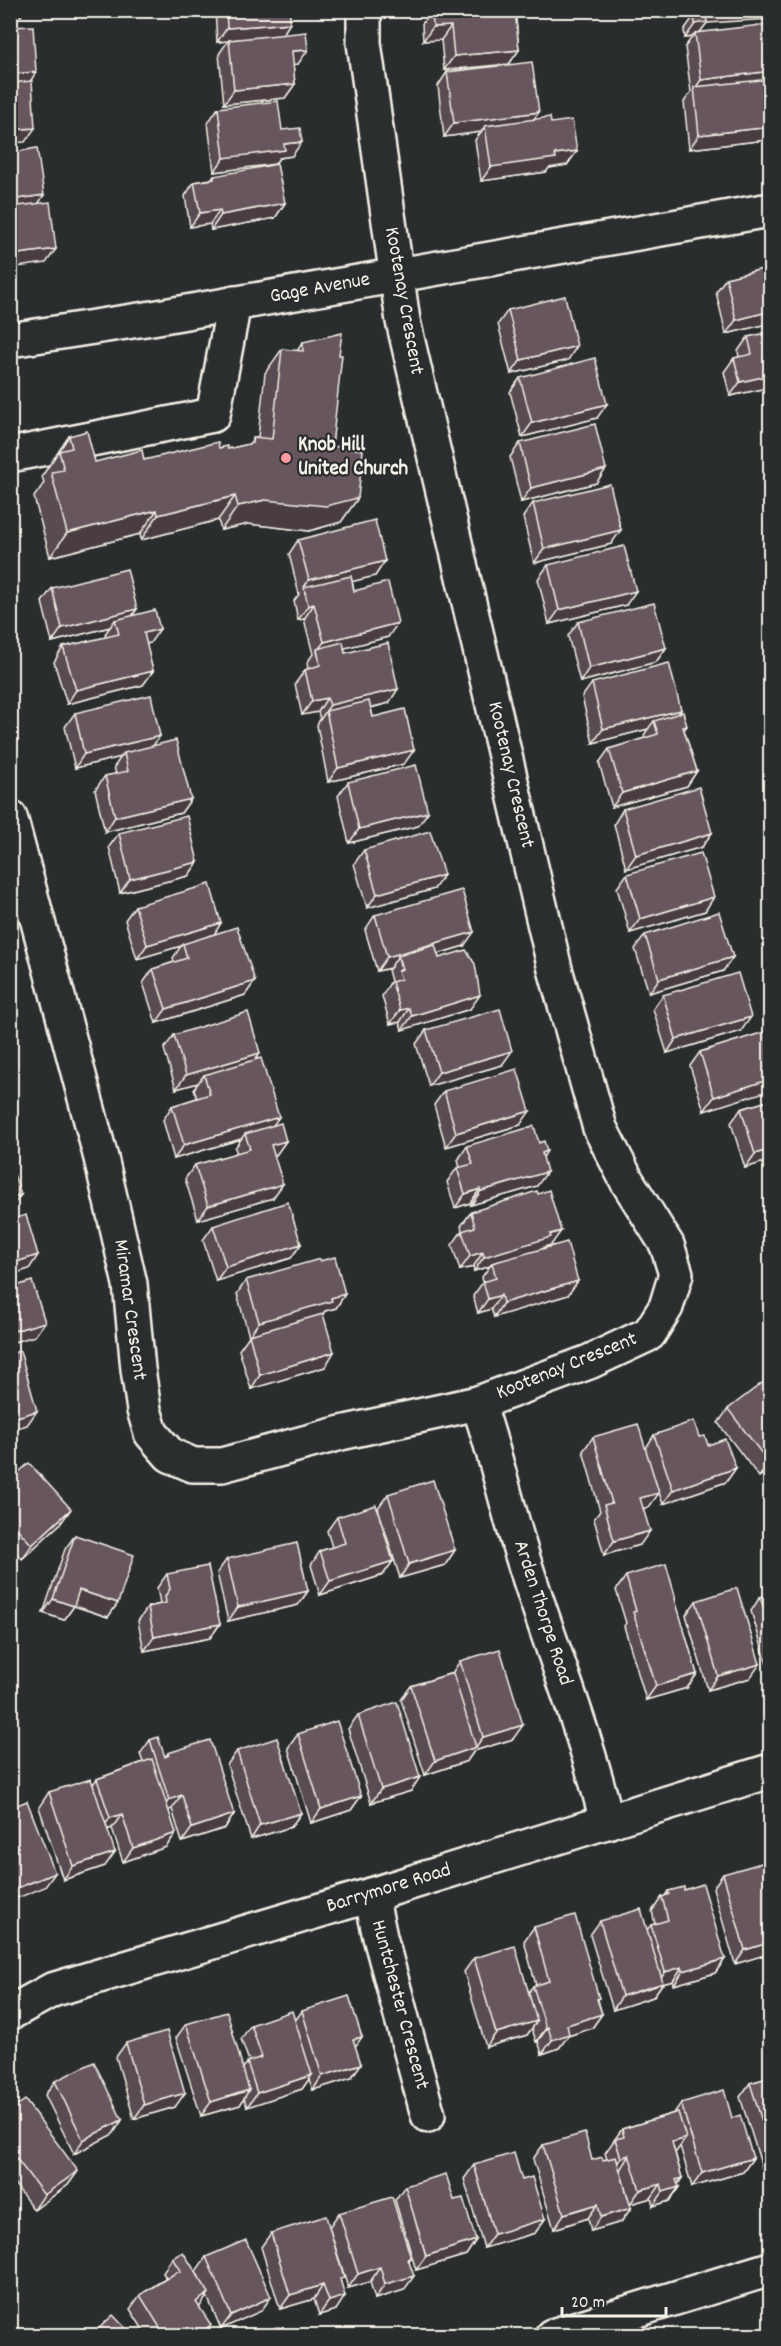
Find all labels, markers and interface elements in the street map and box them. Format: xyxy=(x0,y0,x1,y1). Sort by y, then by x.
street label: Kootenay Crescent xyxy=(375,225,431,378)
street label: Gage Avenue xyxy=(268,265,372,313)
place label: Knob Hill United Church xyxy=(298,431,409,485)
marker: Knob Hill United Church xyxy=(279,451,293,465)
street label: Kootenay Crescent xyxy=(479,699,542,852)
street label: Miramar Crescent xyxy=(104,1238,154,1383)
street label: Kootenay Crescent xyxy=(492,1325,642,1409)
street label: Arden Thorpe Road xyxy=(504,1537,580,1689)
street label: Barrymore Road xyxy=(323,1856,455,1922)
street label: Huntchester Crescent xyxy=(362,1917,436,2093)
scale bar xyxy=(562,2280,666,2318)
text: 20 m xyxy=(571,2291,605,2316)

